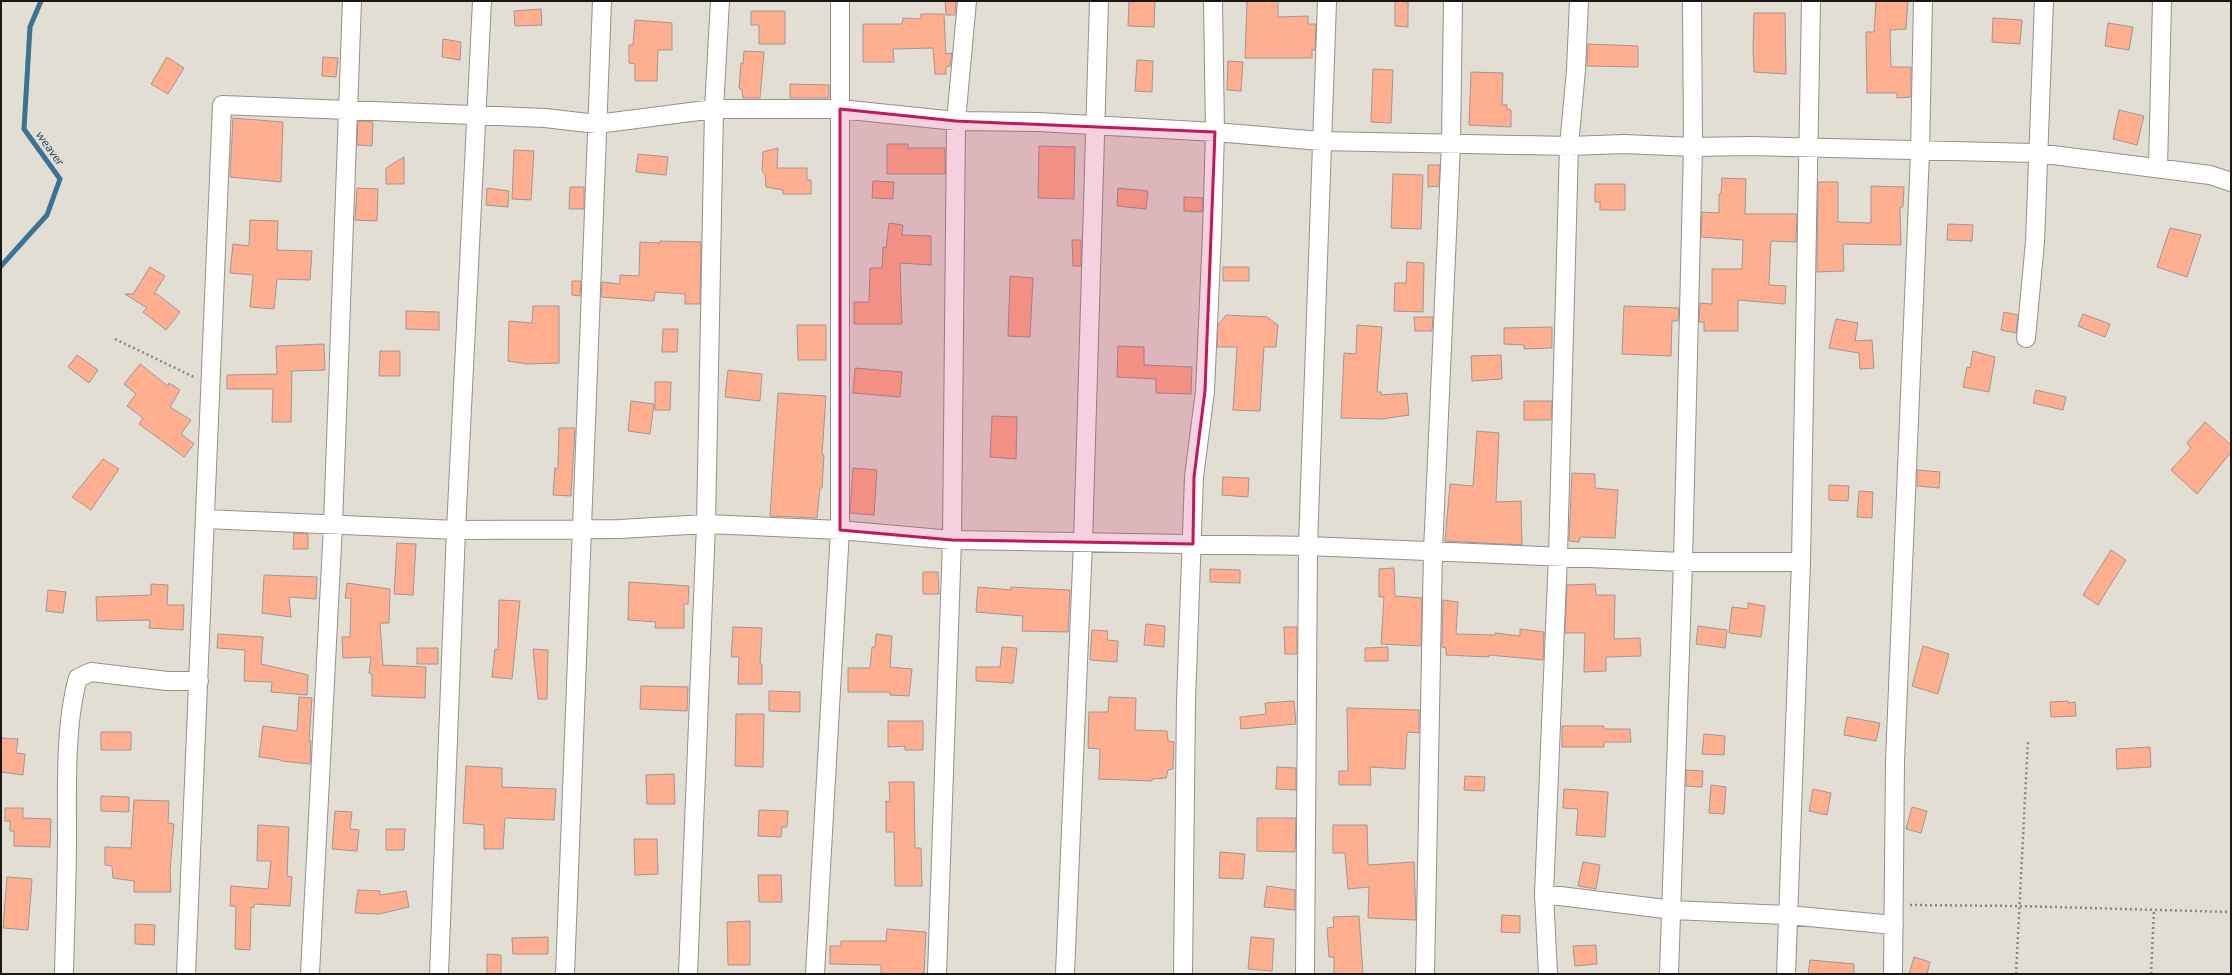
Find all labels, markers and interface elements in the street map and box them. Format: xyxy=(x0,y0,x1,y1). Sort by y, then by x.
water label: weaver xyxy=(32,127,68,169)

